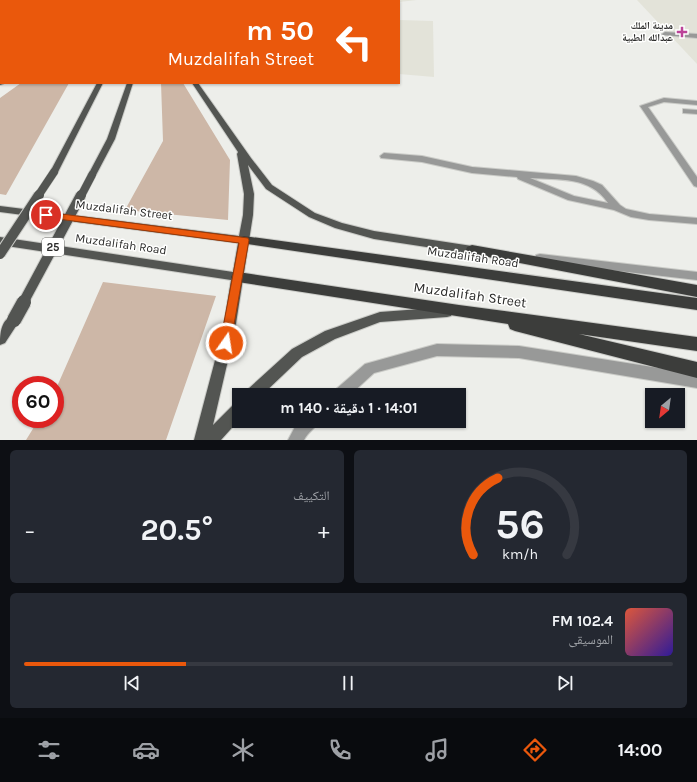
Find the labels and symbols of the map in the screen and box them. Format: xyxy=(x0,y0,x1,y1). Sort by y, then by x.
place label: مدينة الملك عبدالله الطبية xyxy=(622,20,673,44)
marker: مدينة الملك عبدالله الطبية xyxy=(676,26,688,38)
street label: Muzdalifah Street xyxy=(75,197,174,223)
pin xyxy=(29,198,63,232)
street label: Muzdalifah Road xyxy=(74,231,168,257)
road number: 25 xyxy=(42,238,64,256)
street label: Muzdalifah Road xyxy=(426,244,520,270)
street label: Muzdalifah Street xyxy=(412,279,528,311)
position arrow xyxy=(205,322,247,364)
speed limit sign: 60 xyxy=(12,376,64,428)
north arrow xyxy=(645,388,685,428)

